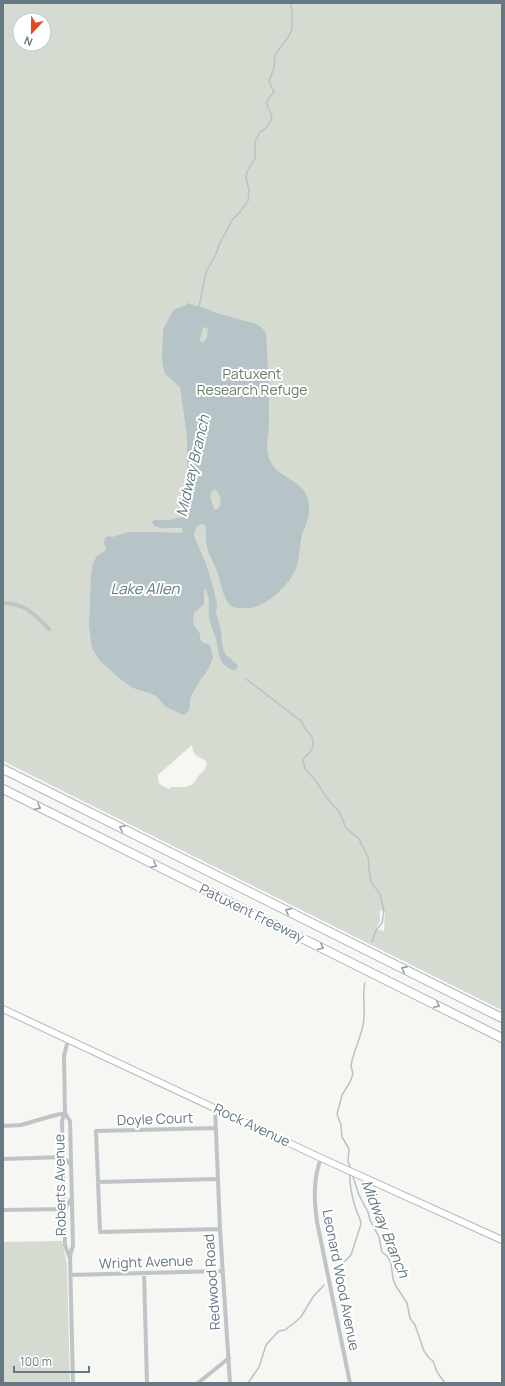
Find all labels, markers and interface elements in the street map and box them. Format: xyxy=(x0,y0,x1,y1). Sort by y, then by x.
north arrow xyxy=(12,12,52,52)
text: N xyxy=(22,33,35,50)
park label: Patuxent Research Refuge xyxy=(197,364,307,399)
water label: Midway Branch xyxy=(171,412,215,519)
water label: Lake Allen xyxy=(110,578,181,599)
one-way arrow xyxy=(34,802,41,809)
one-way arrow xyxy=(118,825,126,833)
one-way arrow xyxy=(150,860,158,867)
street label: Patuxent Freeway xyxy=(196,879,308,947)
one-way arrow xyxy=(285,908,292,916)
one-way arrow xyxy=(316,943,324,950)
one-way arrow xyxy=(401,966,409,974)
one-way arrow xyxy=(433,1001,440,1008)
street label: Rock Avenue xyxy=(211,1098,294,1151)
street label: Doyle Court xyxy=(117,1108,194,1129)
street label: Roberts Avenue xyxy=(49,1134,70,1236)
water label: Midway Branch xyxy=(356,1177,415,1282)
street label: Leonard Wood Avenue xyxy=(318,1208,365,1352)
street label: Redwood Road xyxy=(199,1233,224,1331)
street label: Wright Avenue xyxy=(99,1250,193,1273)
scale bar xyxy=(14,1348,89,1374)
text: 100 m xyxy=(20,1353,52,1370)

